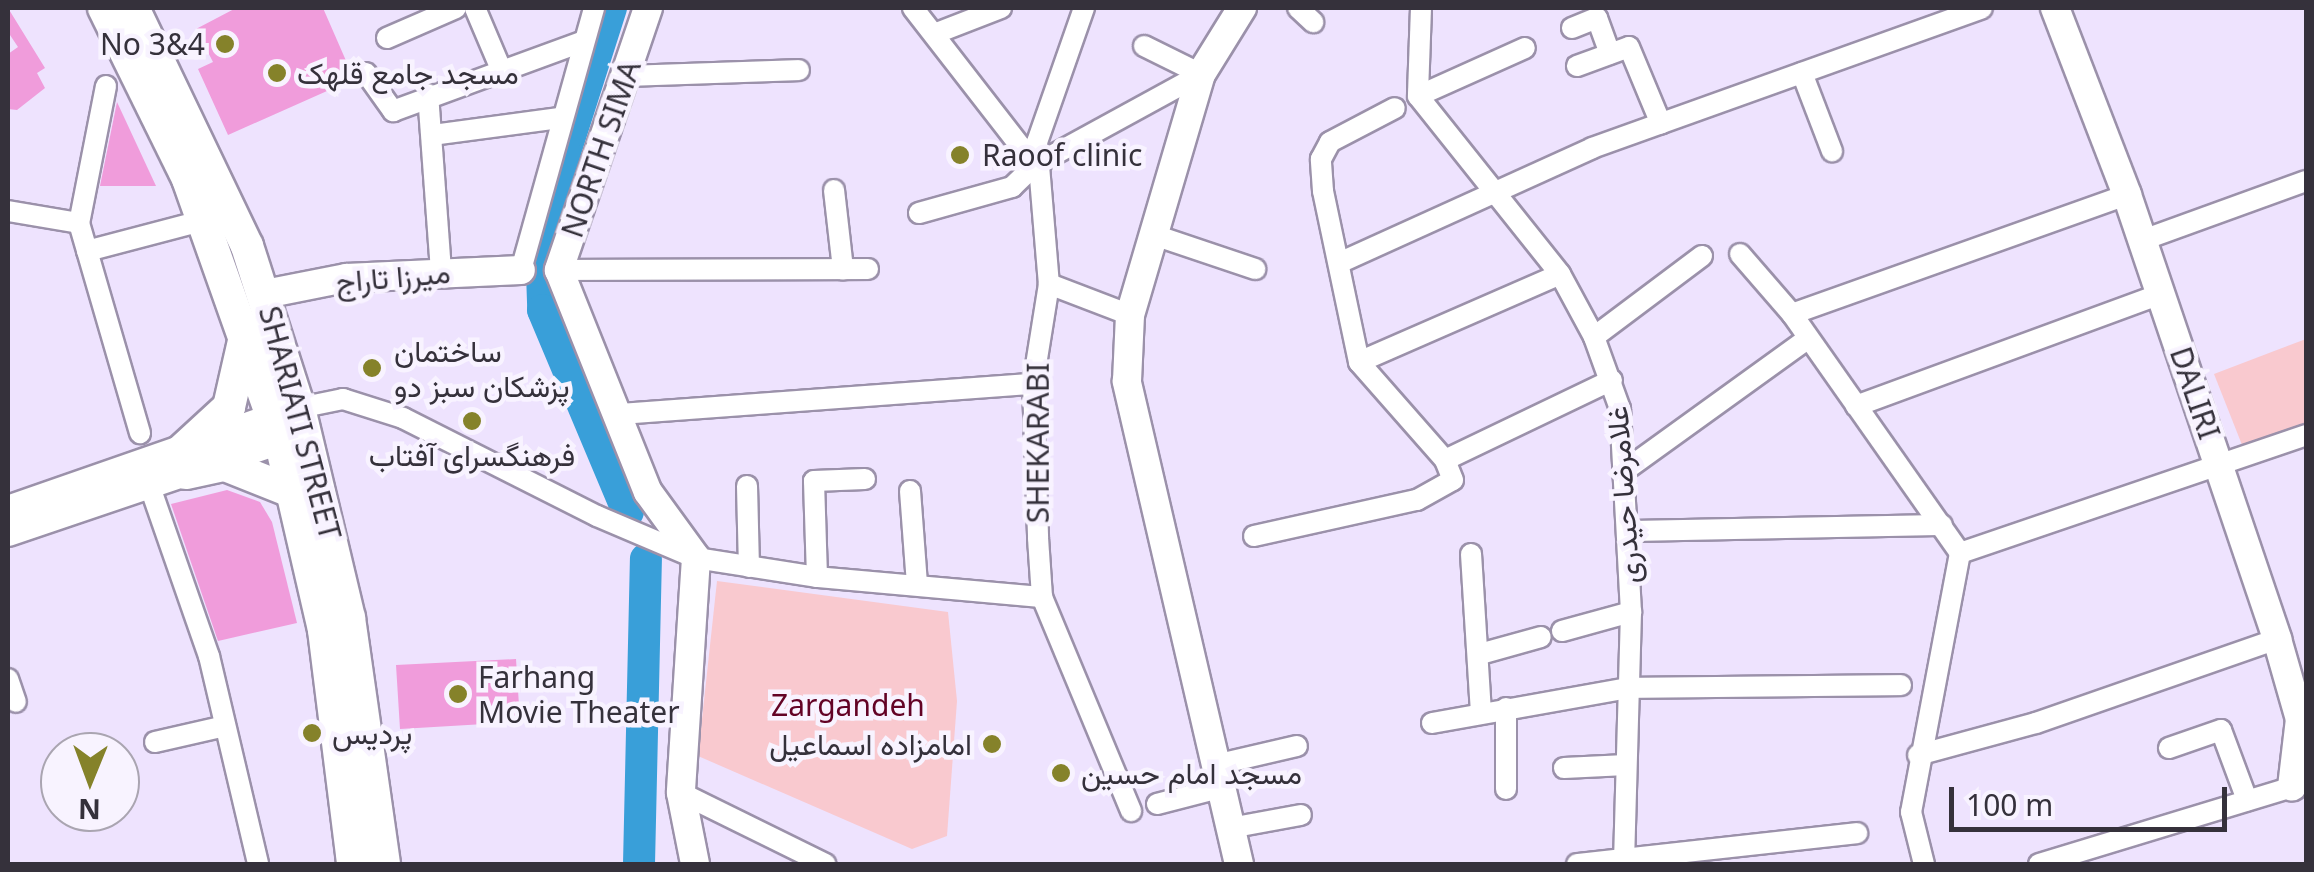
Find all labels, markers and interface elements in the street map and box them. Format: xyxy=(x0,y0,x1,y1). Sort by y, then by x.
place label: No 3&4 xyxy=(100,26,205,62)
marker: No 3&4 xyxy=(214,33,236,55)
place label: مسجد جامع قلهک xyxy=(297,55,519,91)
street label: NORTH SIMA xyxy=(554,56,648,242)
marker: مسجد جامع قلهک xyxy=(266,62,288,84)
place label: Raoof clinic xyxy=(982,137,1142,173)
marker: Raoof clinic xyxy=(947,142,973,168)
street label: میرزا تاراج xyxy=(334,254,452,300)
street label: SHARIATI STREET xyxy=(252,302,348,544)
place label: ساختمان پزشکان سبز دو xyxy=(394,333,570,404)
street label: DALIRI xyxy=(2162,342,2228,444)
marker: ساختمان پزشکان سبز دو xyxy=(359,355,385,381)
street label: SHEKARABI xyxy=(1020,363,1056,523)
street label: غلامرضا حیدری xyxy=(1599,405,1647,585)
marker: فرهنگسرای آفتاب xyxy=(461,410,483,432)
place label: فرهنگسرای آفتاب xyxy=(369,437,575,473)
place label: Farhang Movie Theater xyxy=(478,659,680,730)
marker: Farhang Movie Theater xyxy=(447,683,469,705)
park label: Zargandeh xyxy=(771,687,925,723)
place label: پردیس xyxy=(332,715,412,751)
marker: پردیس xyxy=(301,722,323,744)
place label: امامزاده اسماعیل xyxy=(769,726,972,762)
north arrow xyxy=(40,732,140,832)
marker: امامزاده اسماعیل xyxy=(981,733,1003,755)
place label: مسجد امام حسین xyxy=(1081,755,1302,791)
marker: مسجد امام حسین xyxy=(1050,762,1072,784)
scale bar xyxy=(1954,767,2232,829)
text: 100 m xyxy=(1966,784,2053,825)
text: N xyxy=(78,791,101,829)

